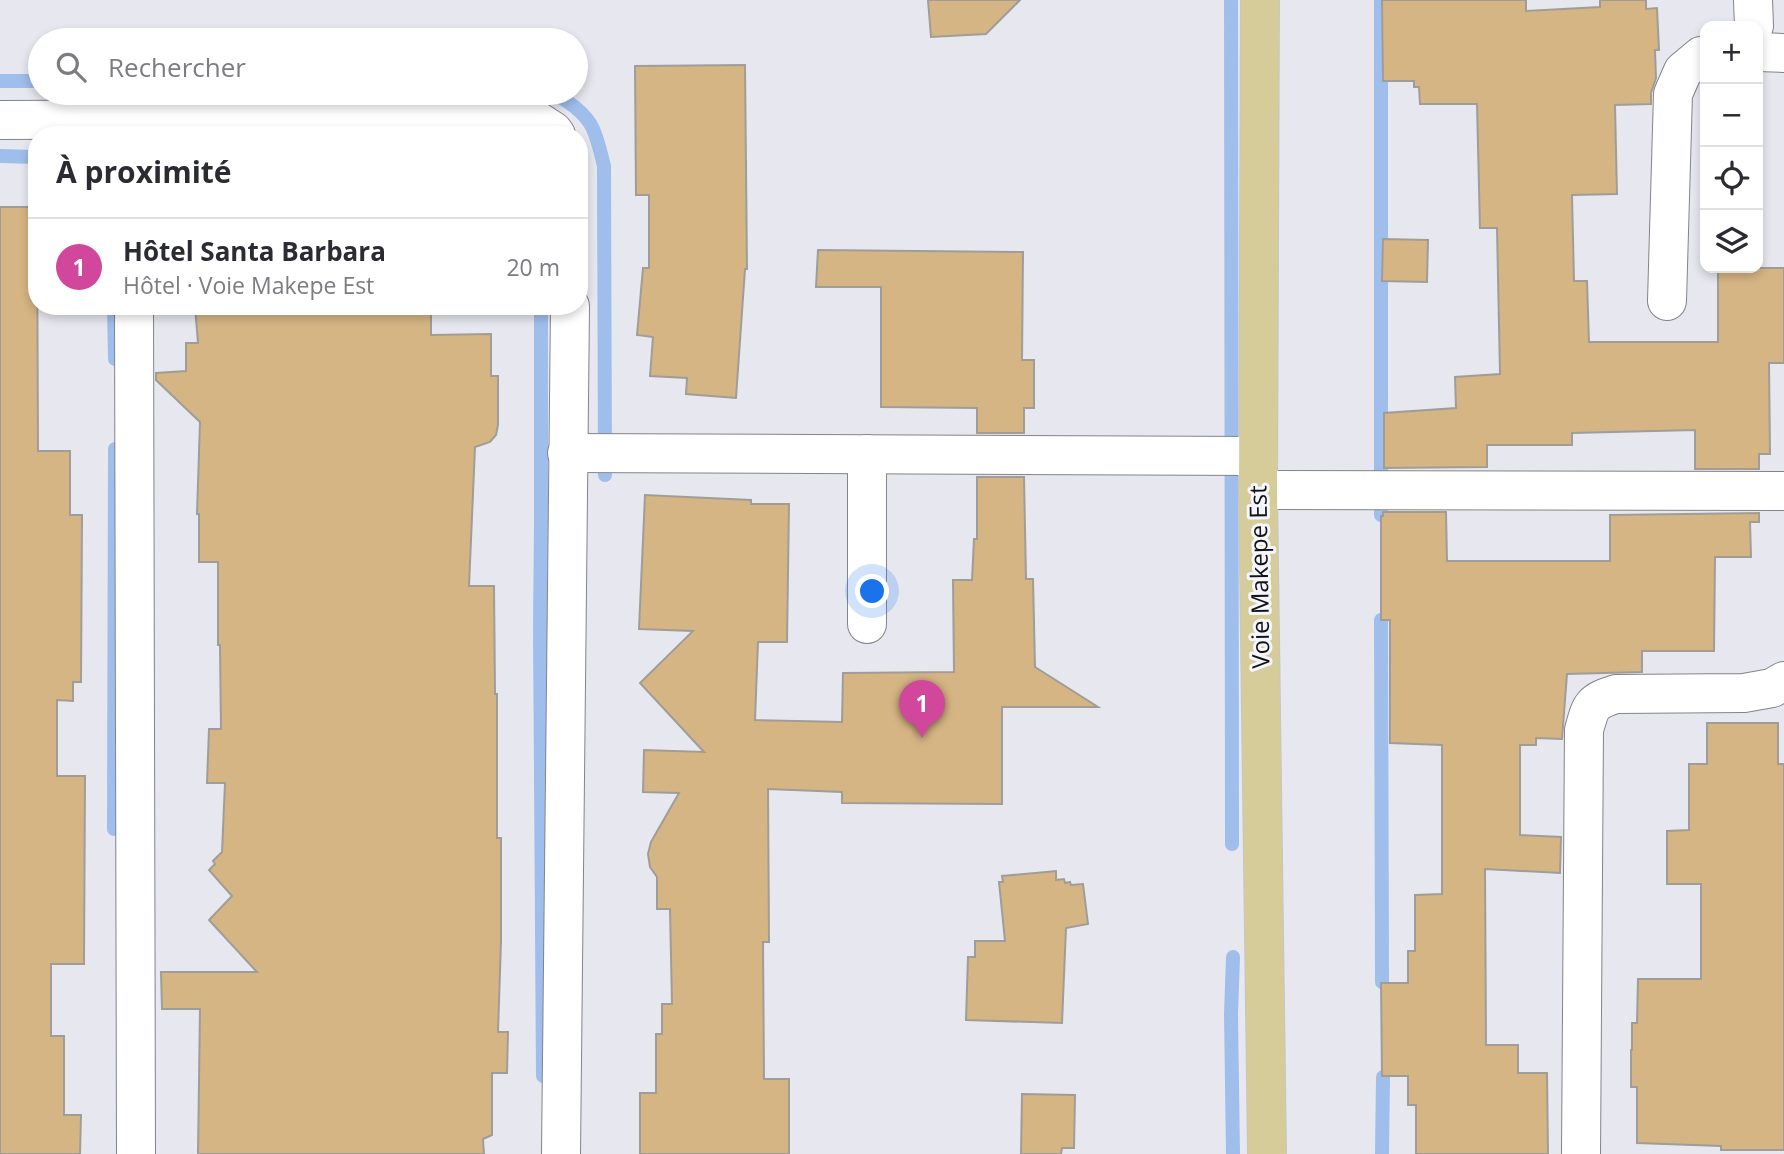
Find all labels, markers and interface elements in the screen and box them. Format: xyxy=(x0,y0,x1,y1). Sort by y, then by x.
map controls xyxy=(1700,21,1763,273)
button: + xyxy=(1700,21,1763,84)
search box xyxy=(28,28,588,105)
icon: search xyxy=(52,48,90,86)
text: Rechercher xyxy=(108,49,246,85)
button: − xyxy=(1700,84,1763,147)
button: locate xyxy=(1700,147,1763,210)
text: À proximité xyxy=(56,151,232,192)
button: layers xyxy=(1700,210,1763,273)
text: Hôtel Santa Barbara xyxy=(123,233,386,269)
text: 1 xyxy=(72,251,86,283)
text: 20 m xyxy=(506,251,560,283)
text: Hôtel · Voie Makepe Est xyxy=(123,269,374,301)
street label: Voie Makepe Est xyxy=(1240,485,1277,669)
your location xyxy=(855,574,889,608)
pin: 1 xyxy=(899,680,945,738)

